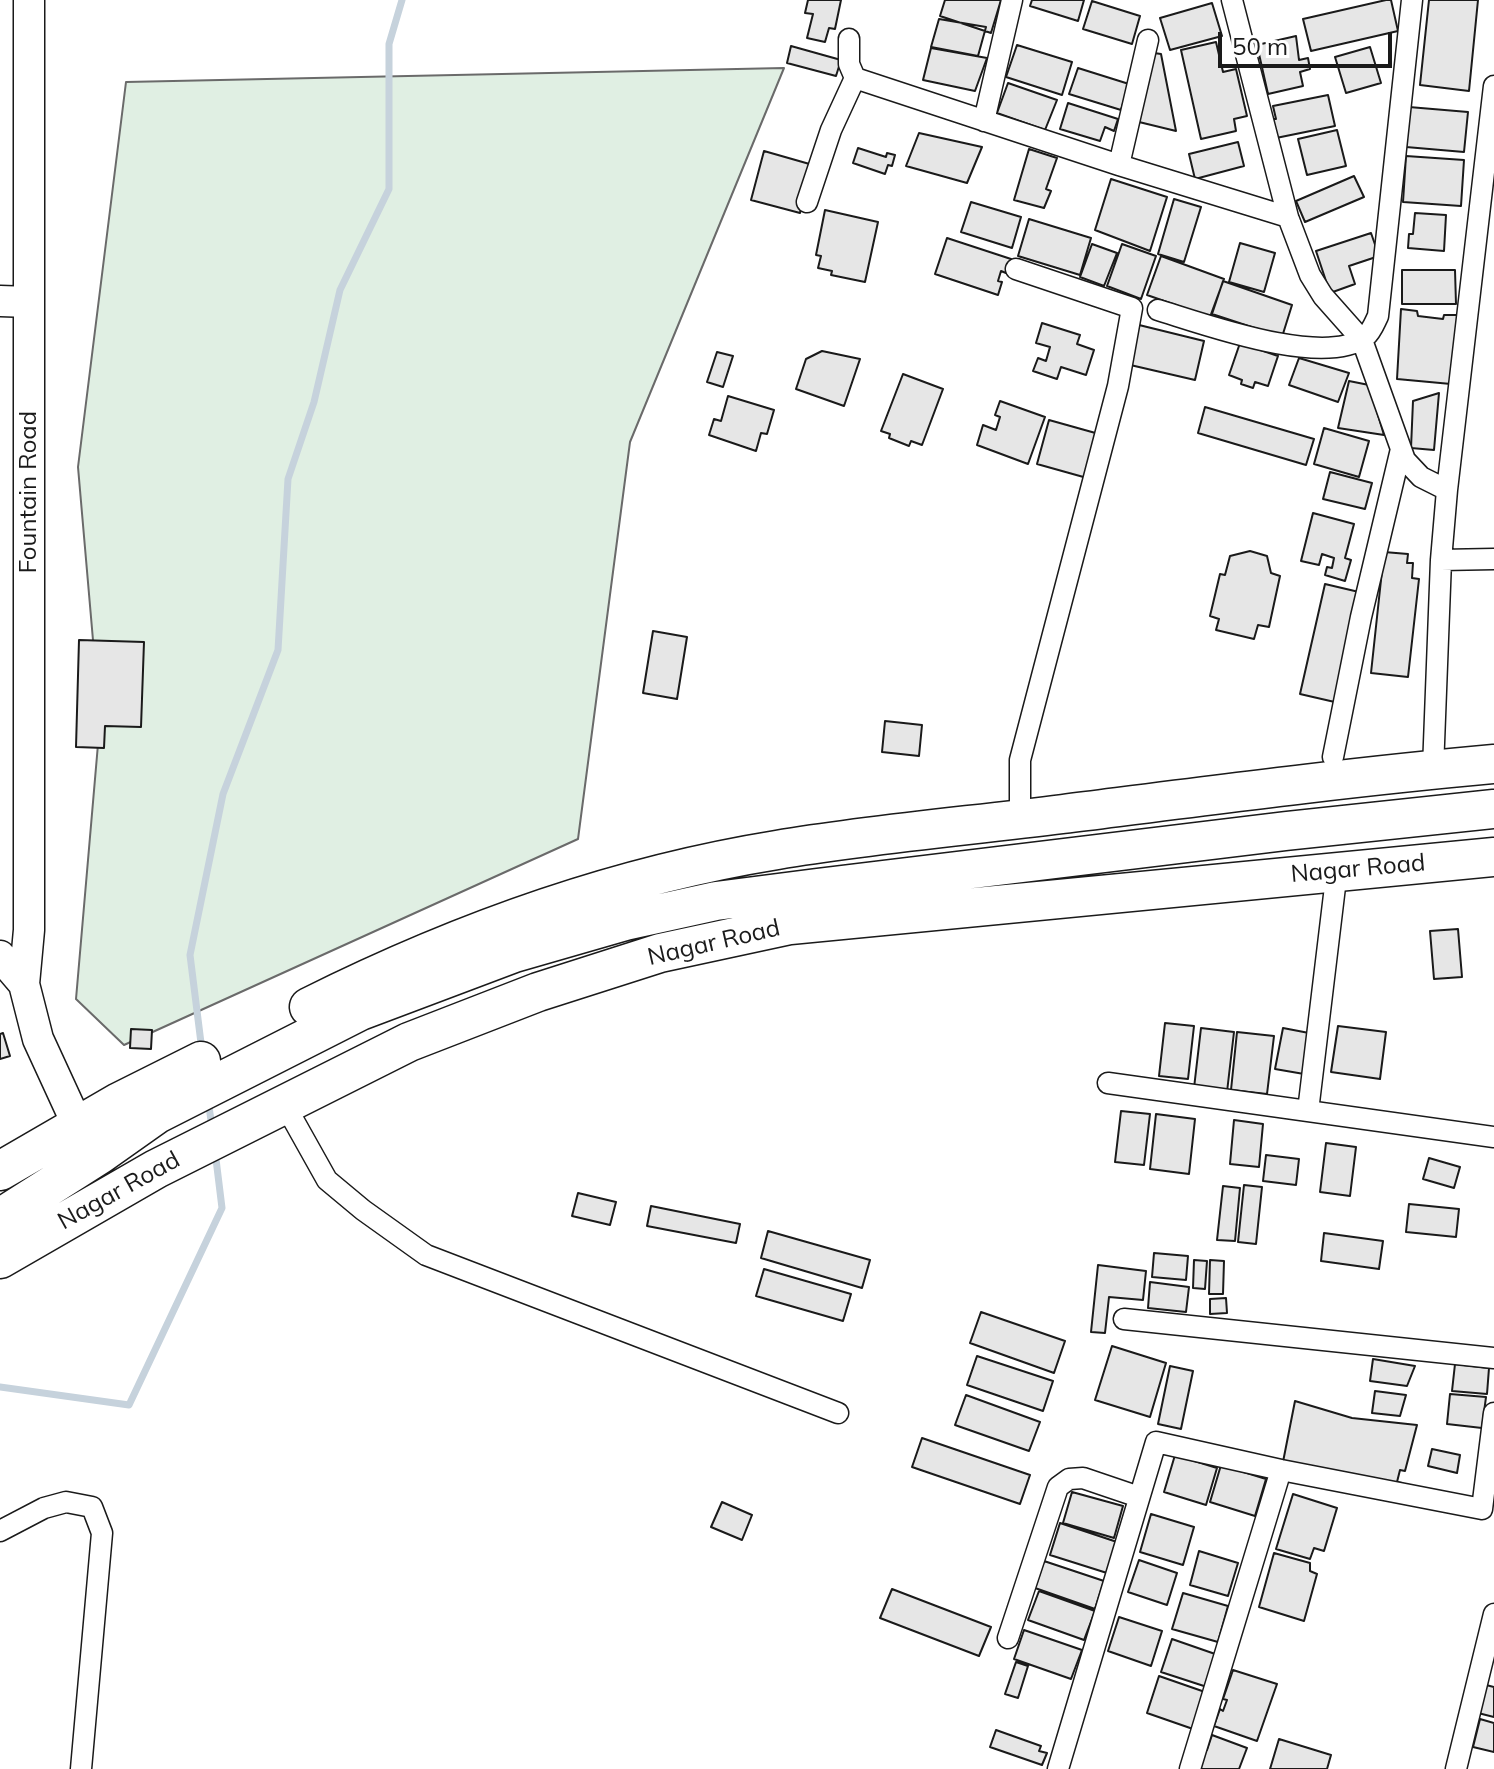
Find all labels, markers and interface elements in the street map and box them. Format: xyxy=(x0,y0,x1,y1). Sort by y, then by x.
scale bar xyxy=(1222,16,1396,66)
text: 50 m xyxy=(1232,31,1288,61)
street label: Fountain Road xyxy=(15,411,43,573)
street label: Nagar Road xyxy=(1289,849,1427,889)
street label: Nagar Road xyxy=(645,914,783,972)
street label: Nagar Road xyxy=(53,1146,185,1236)

